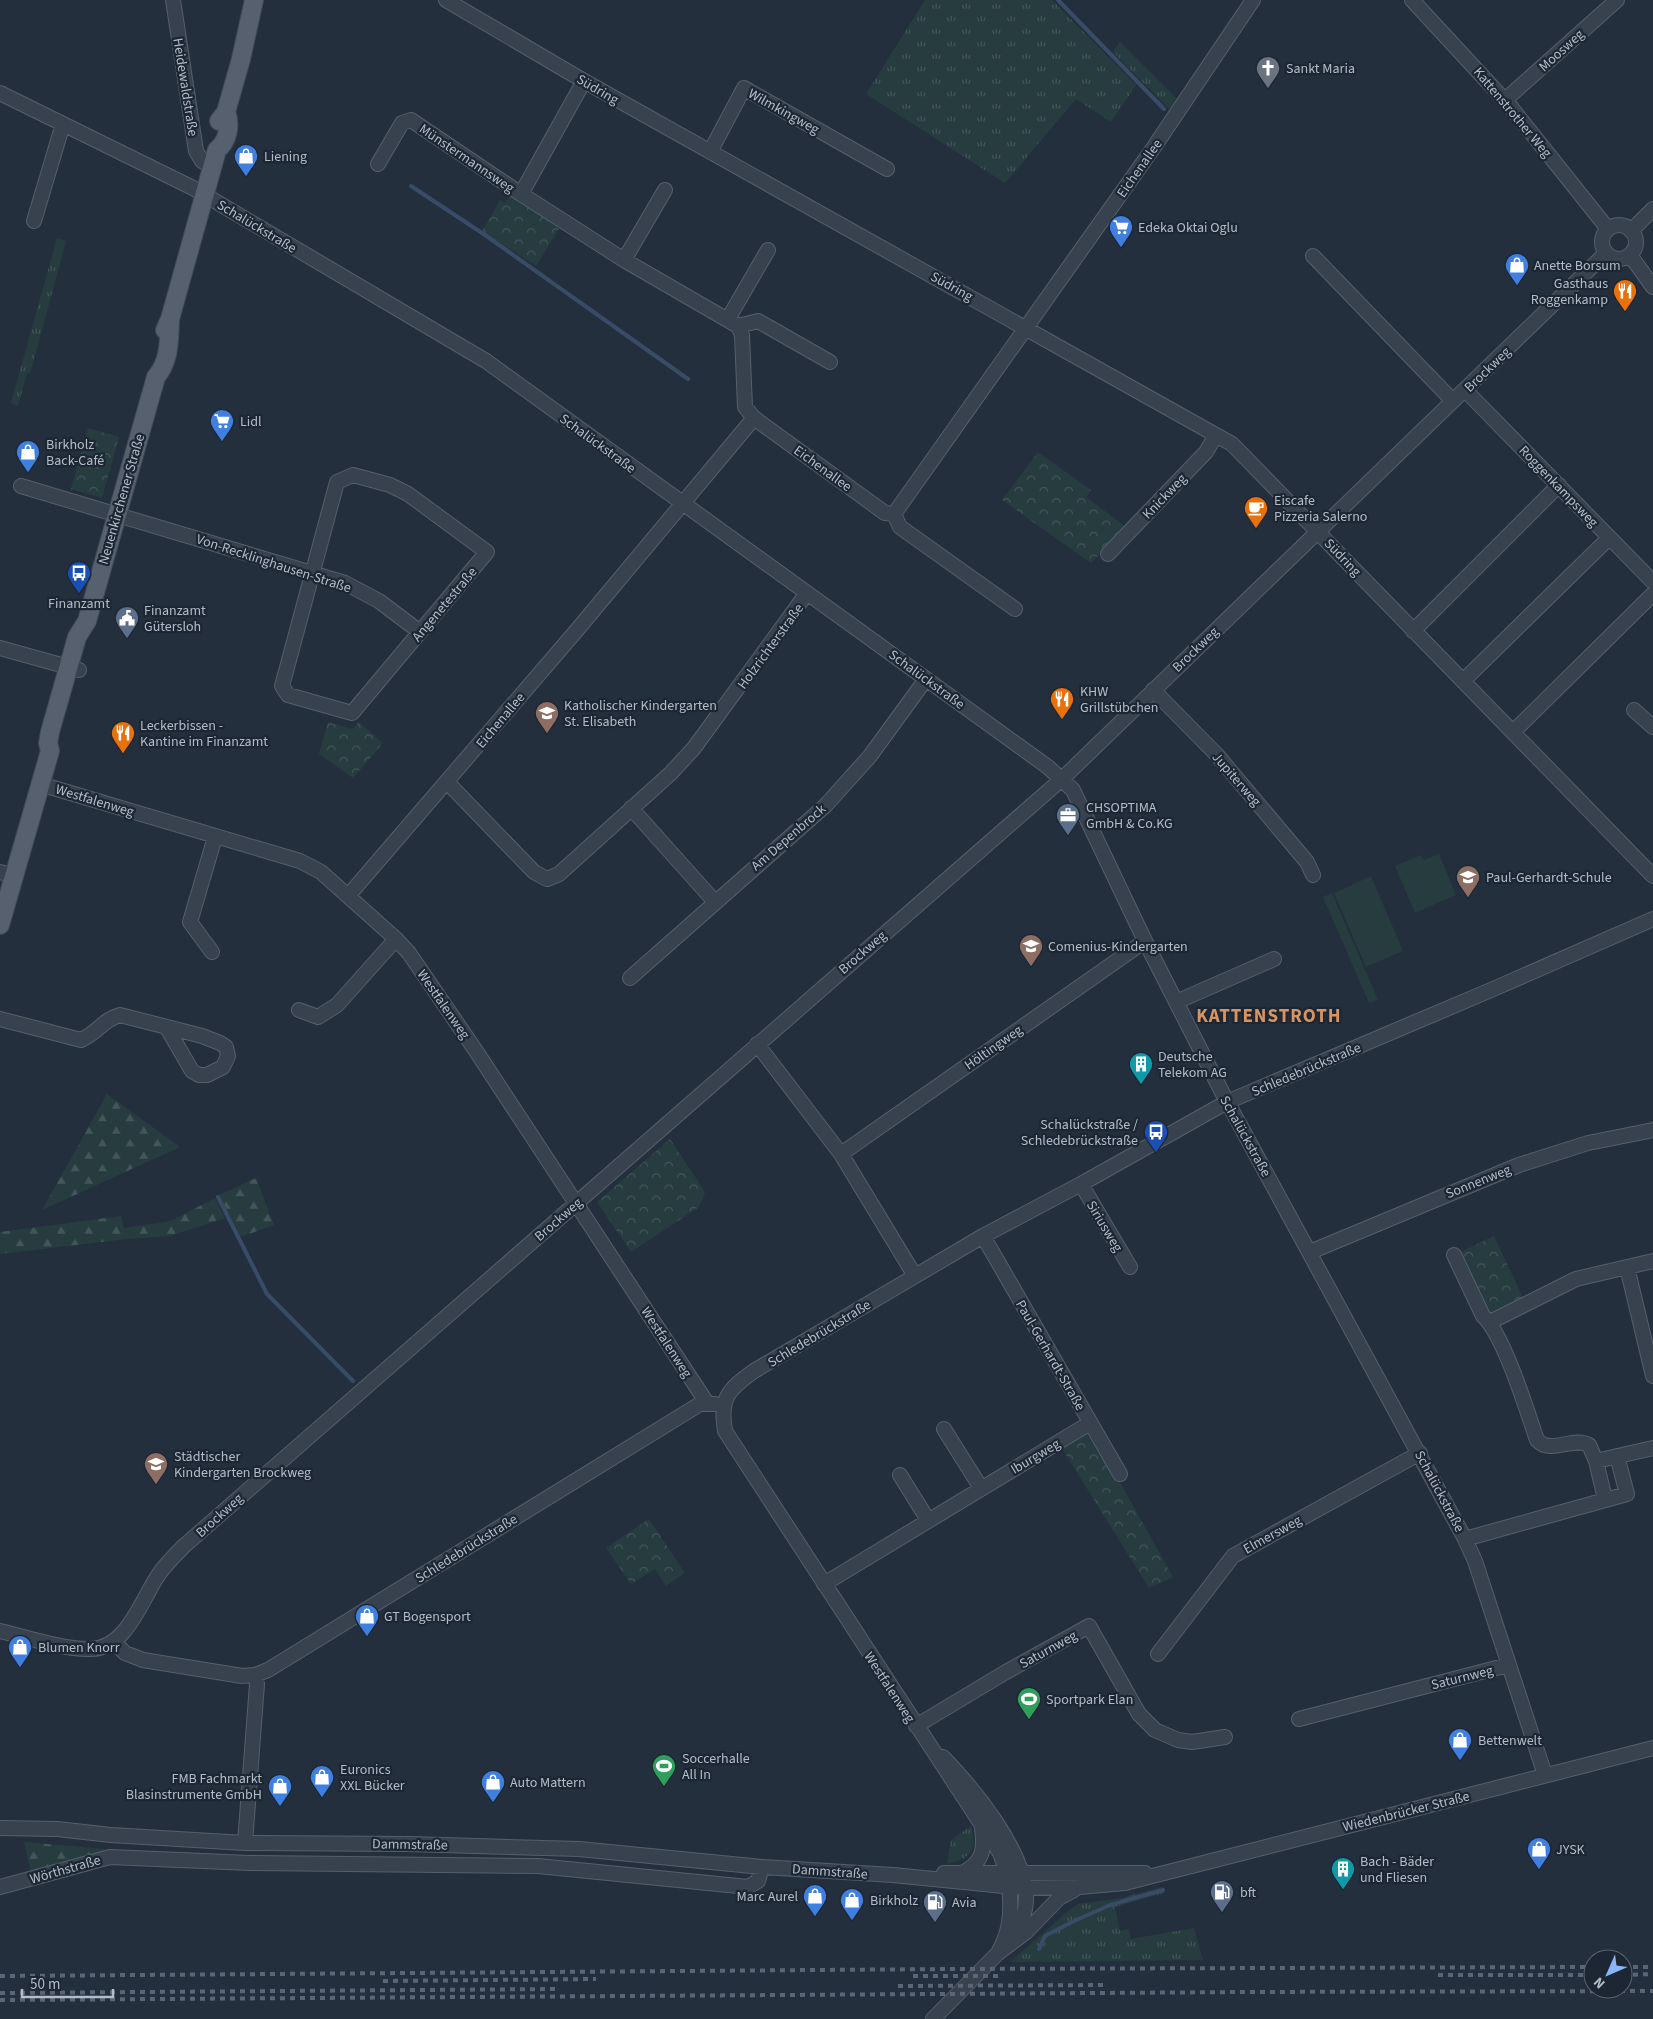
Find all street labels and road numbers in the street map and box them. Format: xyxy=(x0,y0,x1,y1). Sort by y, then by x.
street label: Moosweg xyxy=(1535,25,1589,77)
street label: Heidewaldstraße xyxy=(167,36,203,138)
street label: Kattenstrother Weg xyxy=(1468,63,1556,162)
street label: Südring xyxy=(573,70,622,110)
street label: Wilmkingweg xyxy=(744,84,823,140)
street label: Münstermannsweg xyxy=(415,119,518,198)
street label: Eichenallee xyxy=(1112,135,1167,202)
street label: Schalückstraße xyxy=(213,195,300,259)
street label: Südring xyxy=(927,267,976,307)
street label: Brockweg xyxy=(1460,342,1515,397)
street label: Schalückstraße xyxy=(555,409,640,478)
street label: Neuenkirchener Straße xyxy=(94,432,150,567)
street label: Eichenallee xyxy=(789,441,856,497)
street label: Roggenkampsweg xyxy=(1514,441,1603,532)
street label: Knickweg xyxy=(1138,469,1192,524)
street label: Von-Recklinghausen-Straße xyxy=(194,529,354,598)
street label: Südring xyxy=(1319,534,1365,581)
street label: Angenetestraße xyxy=(408,563,482,646)
street label: Holzrichterstraße xyxy=(733,600,809,694)
street label: Brockweg xyxy=(1168,622,1223,677)
street label: Schalückstraße xyxy=(884,645,969,714)
street label: Eichenallee xyxy=(471,688,530,753)
street label: Jupiterweg xyxy=(1207,748,1265,811)
street label: Westfalenweg xyxy=(53,780,136,822)
street label: Am Depenbrock xyxy=(747,800,830,876)
street label: Brockweg xyxy=(834,926,891,979)
street label: Westfalenweg xyxy=(412,966,475,1044)
street label: Höltingweg xyxy=(960,1020,1027,1075)
street label: Schledebrückstraße xyxy=(1249,1038,1364,1102)
street label: Schalückstraße xyxy=(1215,1092,1276,1181)
street label: Sonnenweg xyxy=(1443,1160,1514,1204)
street label: Brockweg xyxy=(530,1193,587,1246)
street label: Siriusweg xyxy=(1081,1197,1127,1256)
street label: Schledebrückstraße xyxy=(764,1295,875,1373)
street label: Paul-Gerhardt-Straße xyxy=(1010,1297,1090,1414)
street label: Westfalenweg xyxy=(636,1303,697,1382)
street label: Iburgweg xyxy=(1007,1434,1064,1479)
street label: Schalückstraße xyxy=(1409,1447,1469,1536)
street label: Brockweg xyxy=(192,1489,248,1542)
street label: Schledebrückstraße xyxy=(412,1509,522,1588)
street label: Elmersweg xyxy=(1240,1511,1305,1559)
street label: Saturnweg xyxy=(1016,1626,1081,1674)
street label: Westfalenweg xyxy=(859,1648,920,1727)
street label: Saturnweg xyxy=(1429,1661,1495,1695)
street label: Wiedenbrücker Straße xyxy=(1341,1787,1472,1837)
street label: Dammstraße xyxy=(372,1834,448,1856)
street label: Wörthstraße xyxy=(28,1850,103,1890)
street label: Dammstraße xyxy=(791,1859,868,1885)

